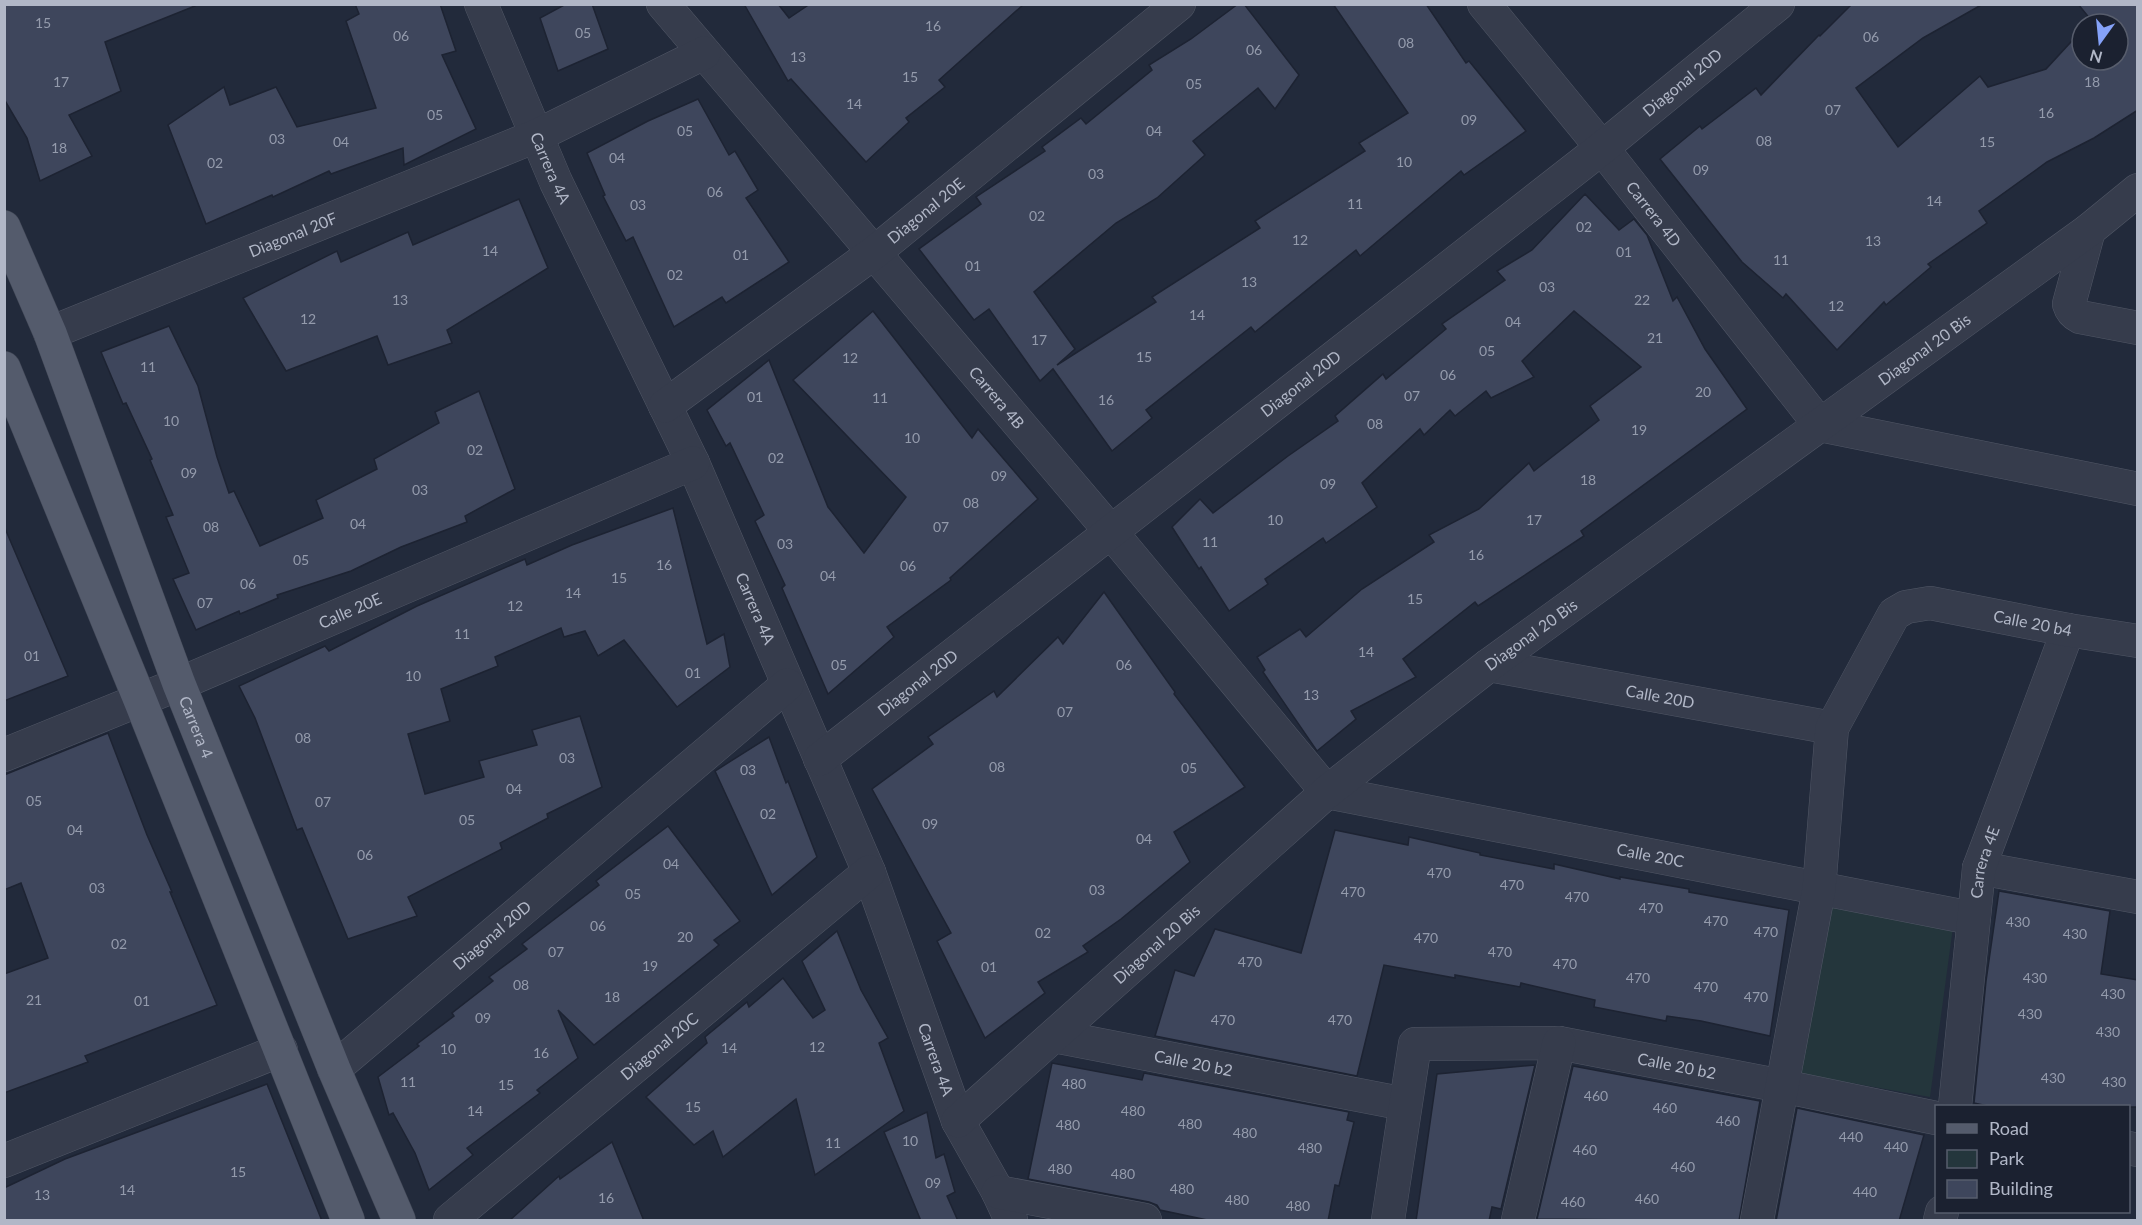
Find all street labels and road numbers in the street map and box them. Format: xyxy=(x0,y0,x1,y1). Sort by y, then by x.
street label: Diagonal 20D xyxy=(1638,44,1725,120)
street label: Carrera 4A xyxy=(527,129,575,207)
street label: Diagonal 20E xyxy=(883,173,968,247)
street label: Carrera 4D xyxy=(1623,177,1686,250)
street label: Diagonal 20F xyxy=(246,208,340,260)
street label: Diagonal 20 Bis xyxy=(1874,309,1974,389)
street label: Diagonal 20D xyxy=(1256,346,1344,420)
street label: Carrera 4B xyxy=(965,362,1029,432)
street label: Carrera 4A xyxy=(732,569,780,647)
street label: Calle 20E xyxy=(315,588,384,632)
street label: Diagonal 20 Bis xyxy=(1481,594,1581,674)
street label: Calle 20 b4 xyxy=(1992,606,2074,640)
street label: Diagonal 20D xyxy=(873,645,961,719)
street label: Calle 20D xyxy=(1624,680,1696,712)
street label: Carrera 4 xyxy=(176,693,218,761)
street label: Carrera 4E xyxy=(1966,823,2003,899)
street label: Calle 20C xyxy=(1615,839,1686,871)
street label: Diagonal 20D xyxy=(449,896,535,973)
street label: Diagonal 20 Bis xyxy=(1109,900,1203,987)
street label: Diagonal 20C xyxy=(616,1008,702,1084)
street label: Carrera 4A xyxy=(915,1020,958,1098)
street label: Calle 20 b2 xyxy=(1153,1046,1234,1079)
street label: Calle 20 b2 xyxy=(1636,1048,1718,1082)

